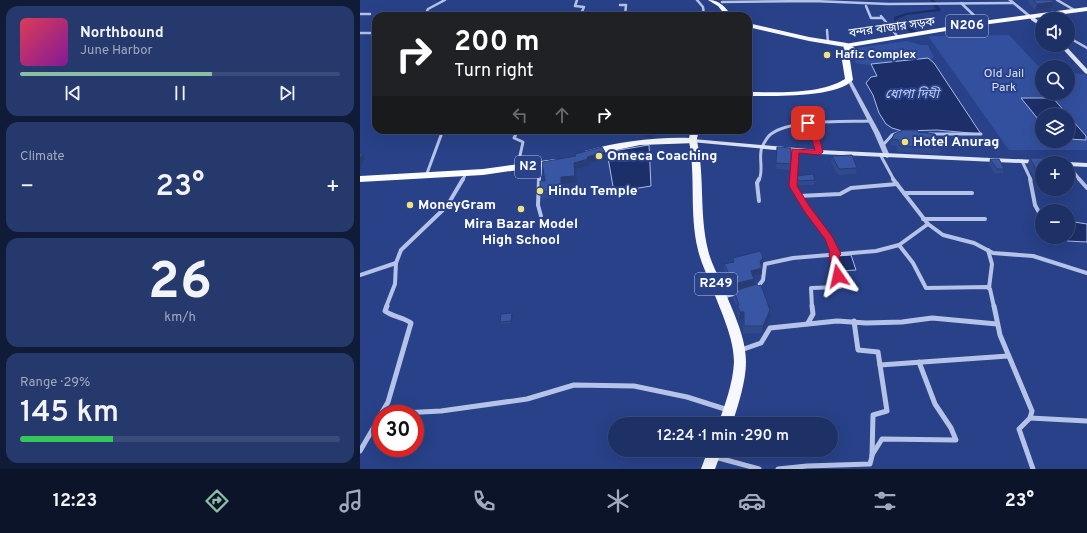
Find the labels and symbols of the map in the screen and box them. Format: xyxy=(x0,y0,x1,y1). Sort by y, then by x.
street label: বন্দর বাজার সড়ক xyxy=(847,14,936,42)
road number: N206 xyxy=(946,15,988,37)
place label: Hafiz Complex xyxy=(835,47,916,63)
marker: Hafiz Complex xyxy=(822,50,832,60)
park label: Old Jail Park xyxy=(984,66,1024,96)
water label: ধোপা দিঘী xyxy=(885,86,941,103)
pin xyxy=(791,106,825,140)
place label: Hotel Anurag xyxy=(913,134,999,151)
marker: Hotel Anurag xyxy=(900,137,910,147)
place label: Omeca Coaching xyxy=(607,148,717,165)
marker: Omeca Coaching xyxy=(594,151,604,161)
road number: N2 xyxy=(515,156,541,178)
place label: Hindu Temple xyxy=(548,183,638,200)
marker: Hindu Temple xyxy=(535,186,545,196)
place label: MoneyGram xyxy=(418,197,496,214)
marker: MoneyGram xyxy=(405,200,415,210)
marker: Mira Bazar Model High School xyxy=(516,204,526,214)
place label: Mira Bazar Model High School xyxy=(464,216,578,249)
position arrow xyxy=(817,255,859,297)
road number: R249 xyxy=(695,273,737,295)
speed limit sign: 30 xyxy=(372,405,424,457)

